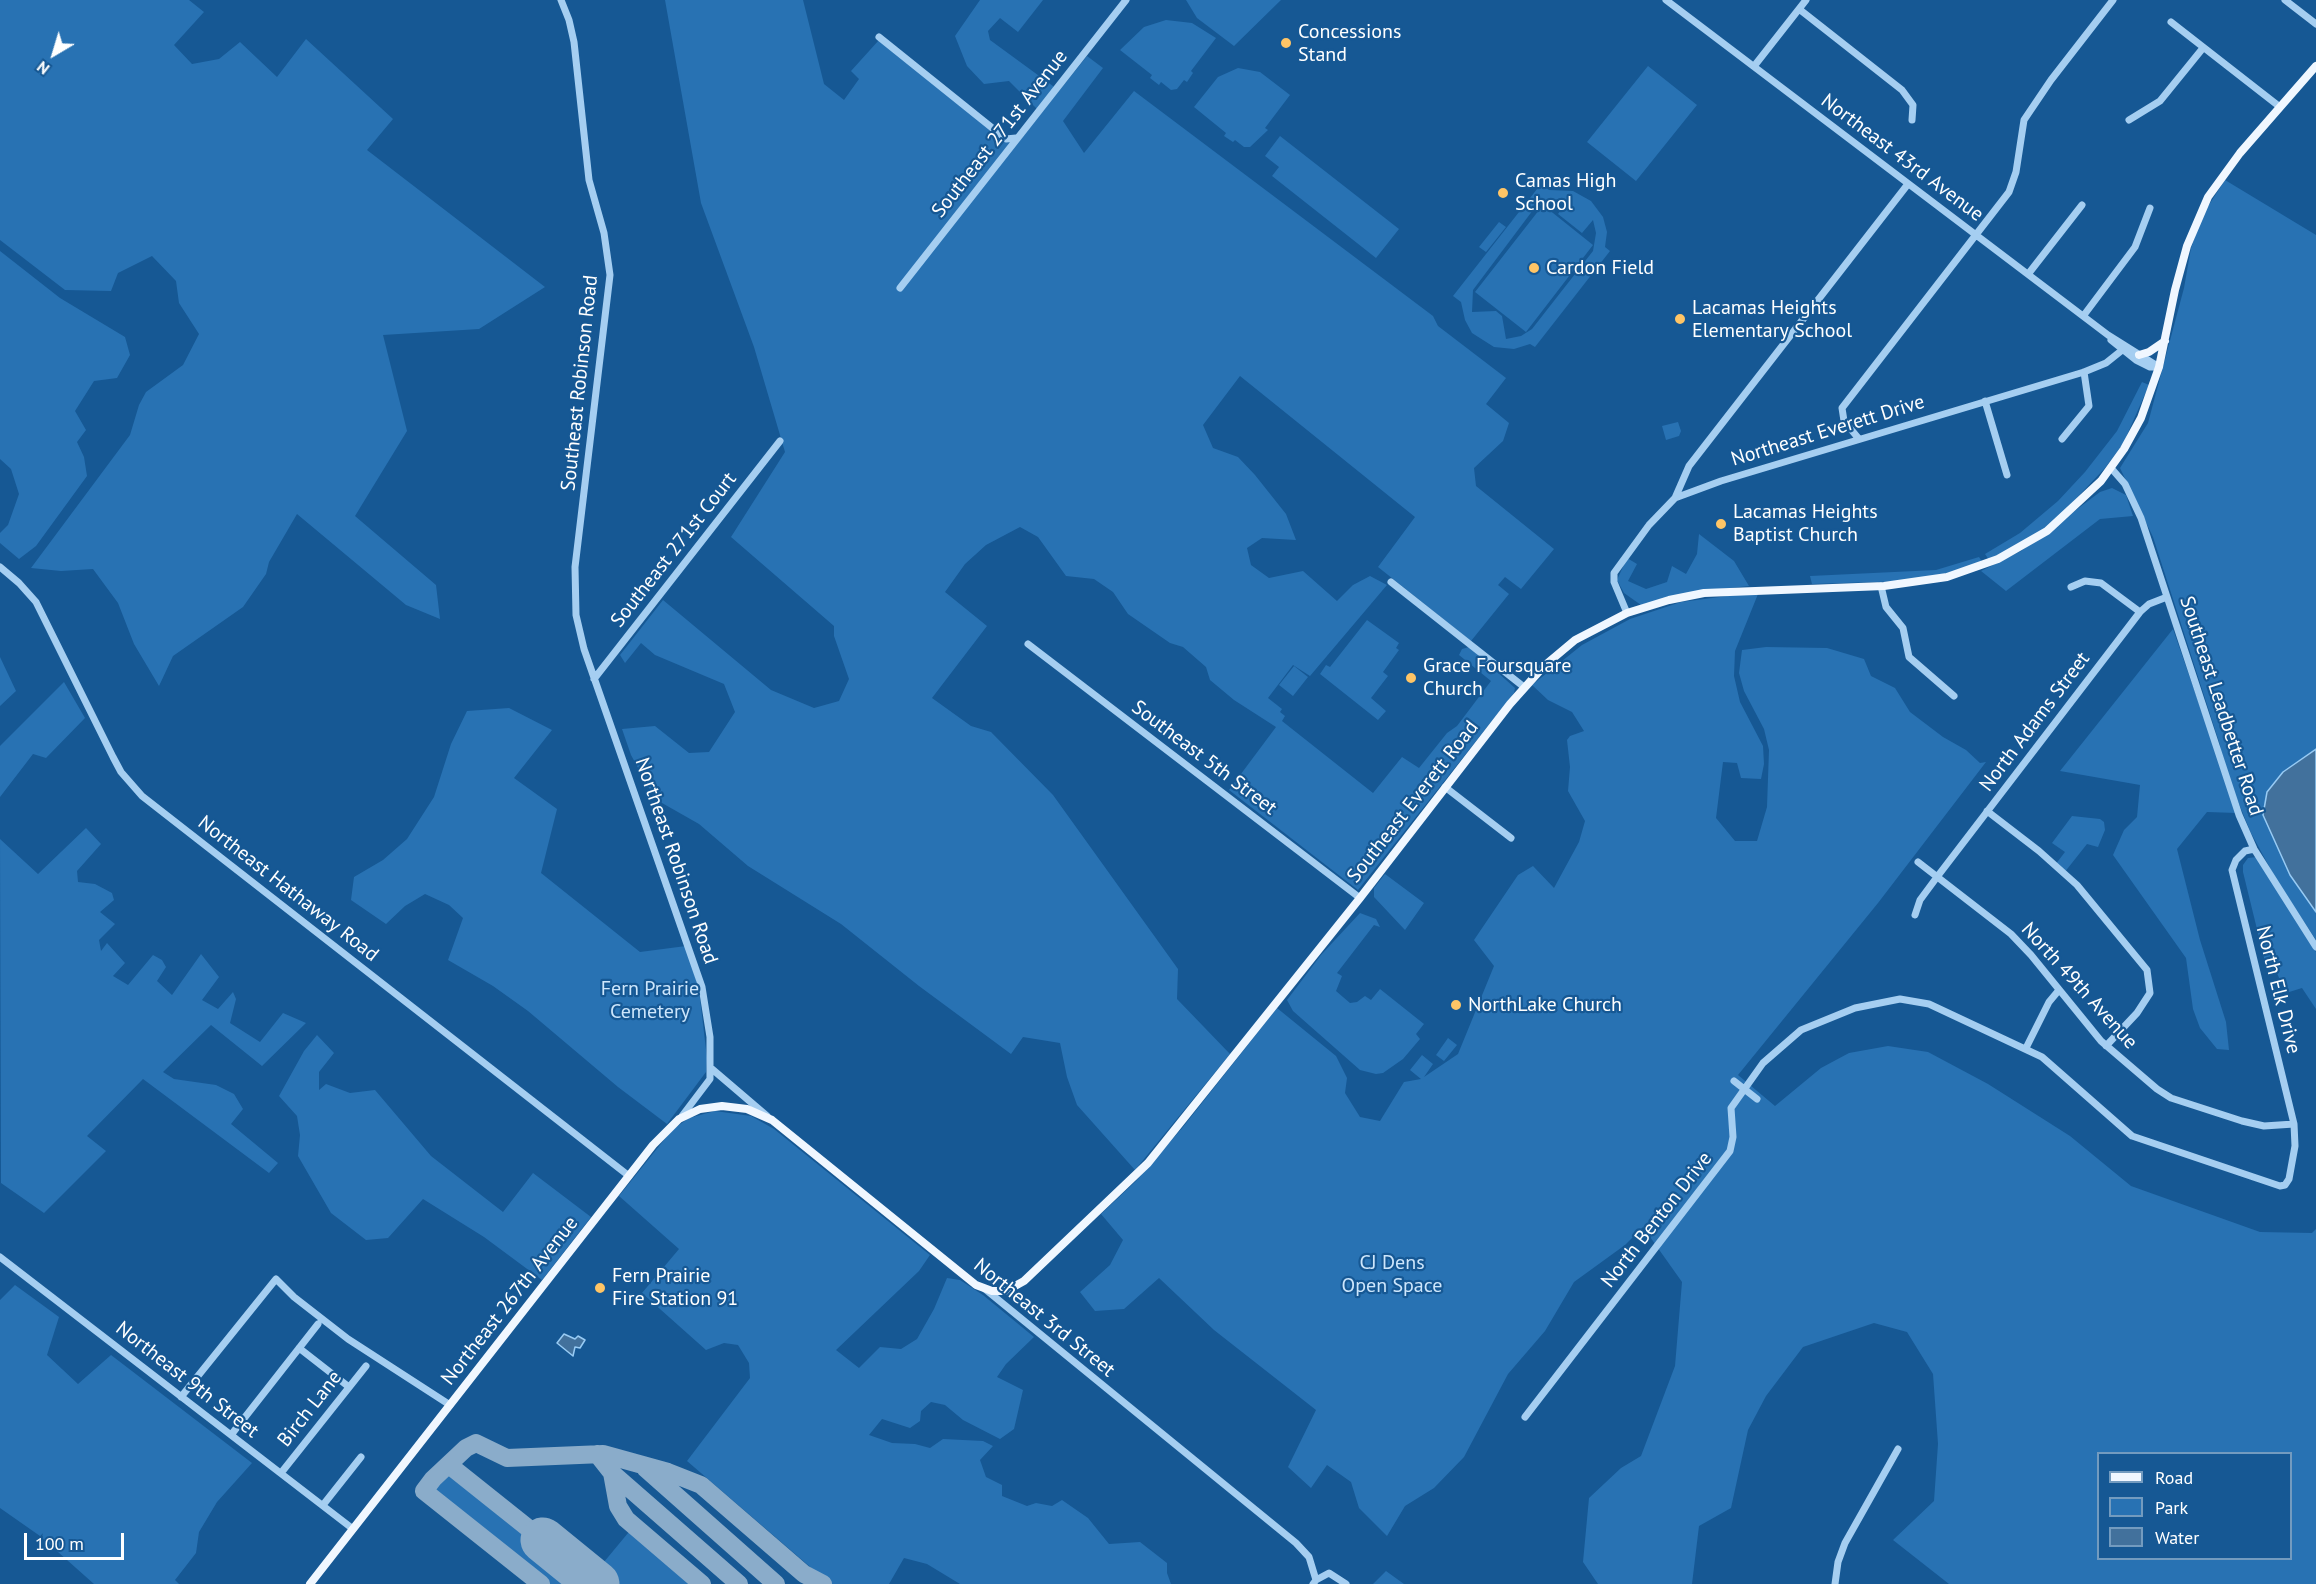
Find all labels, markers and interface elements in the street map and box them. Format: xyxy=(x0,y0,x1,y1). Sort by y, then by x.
place label: Concessions Stand xyxy=(1298,20,1401,67)
north arrow xyxy=(24,24,84,84)
marker: Concessions Stand xyxy=(1279,36,1293,50)
street label: Southeast 271st Avenue xyxy=(927,45,1073,223)
text: N xyxy=(33,57,53,79)
street label: Northeast 43rd Avenue xyxy=(1816,89,1988,227)
place label: Camas High School xyxy=(1515,169,1616,216)
marker: Camas High School xyxy=(1496,186,1510,200)
place label: Cardon Field xyxy=(1546,256,1654,280)
marker: Cardon Field xyxy=(1527,261,1541,275)
street label: Southeast Robinson Road xyxy=(557,274,603,492)
place label: Lacamas Heights Elementary School xyxy=(1692,296,1852,343)
marker: Lacamas Heights Elementary School xyxy=(1673,312,1687,326)
street label: Northeast Everett Drive xyxy=(1728,390,1928,472)
street label: Southeast 271st Court xyxy=(606,468,742,632)
place label: Lacamas Heights Baptist Church xyxy=(1733,500,1878,547)
marker: Lacamas Heights Baptist Church xyxy=(1714,517,1728,531)
street label: Southeast Leadbetter Road xyxy=(2174,593,2268,819)
street label: North Adams Street xyxy=(1975,648,2095,796)
place label: Grace Foursquare Church xyxy=(1423,654,1571,701)
marker: Grace Foursquare Church xyxy=(1404,671,1418,685)
street label: Southeast 5th Street xyxy=(1127,696,1281,820)
street label: Southeast Everett Road xyxy=(1342,716,1484,888)
street label: Northeast Robinson Road xyxy=(629,755,723,967)
street label: Northeast Hathaway Road xyxy=(193,811,383,967)
street label: North 49th Avenue xyxy=(2016,918,2142,1054)
street label: North Elk Drive xyxy=(2251,924,2305,1056)
park label: Fern Prairie Cemetery xyxy=(601,977,699,1024)
place label: NorthLake Church xyxy=(1468,993,1622,1017)
marker: NorthLake Church xyxy=(1449,998,1463,1012)
street label: North Benton Drive xyxy=(1597,1147,1717,1293)
street label: Northeast 267th Avenue xyxy=(437,1212,583,1390)
park label: CJ Dens Open Space xyxy=(1341,1251,1443,1298)
street label: Northeast 3rd Street xyxy=(969,1254,1119,1382)
place label: Fern Prairie Fire Station 91 xyxy=(612,1264,738,1311)
marker: Fern Prairie Fire Station 91 xyxy=(593,1281,607,1295)
street label: Northeast 9th Street xyxy=(111,1317,263,1443)
street label: Birch Lane xyxy=(273,1366,347,1452)
legend xyxy=(2097,1452,2292,1560)
text: Road xyxy=(2155,1466,2193,1489)
text: Park xyxy=(2155,1496,2188,1519)
scale bar xyxy=(27,1521,128,1559)
text: Water xyxy=(2155,1526,2199,1549)
text: 100 m xyxy=(35,1532,84,1555)

